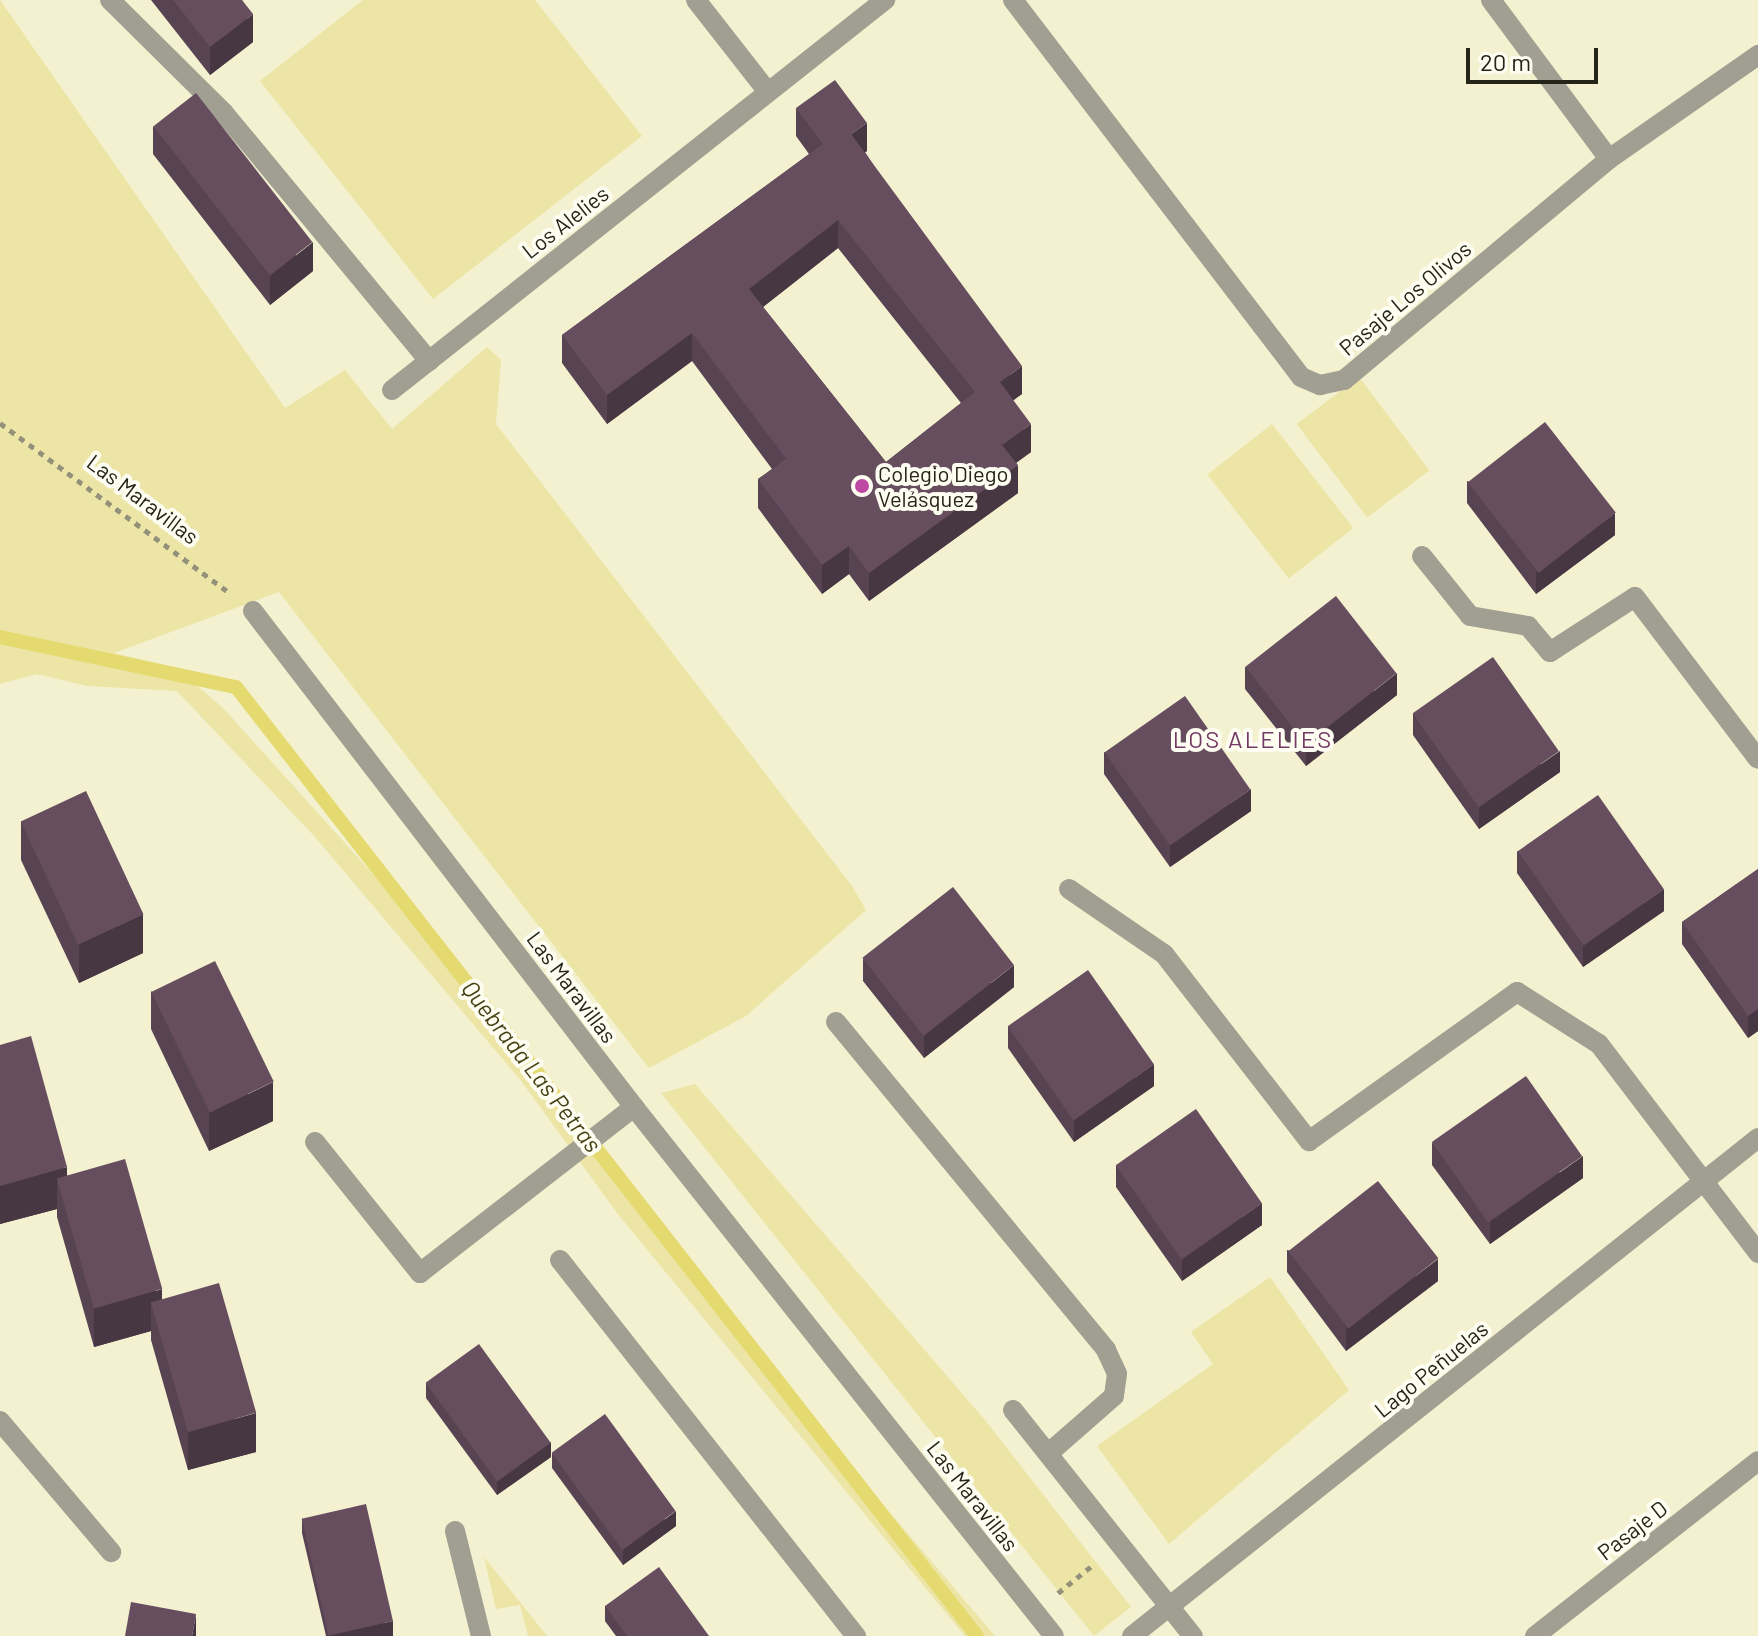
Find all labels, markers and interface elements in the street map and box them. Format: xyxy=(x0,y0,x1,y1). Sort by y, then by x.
scale bar xyxy=(1470,32,1602,82)
text: 20 m xyxy=(1480,47,1531,76)
street label: Los Alelies xyxy=(517,180,613,264)
street label: Pasaje Los Olivos xyxy=(1334,235,1476,361)
street label: Las Maravillas xyxy=(82,449,204,549)
place label: Colegio Diego Velásquez xyxy=(878,460,1009,512)
marker: Colegio Diego Velásquez xyxy=(853,477,871,495)
district label: LOS ALELIES xyxy=(1173,725,1333,753)
street label: Las Maravillas xyxy=(522,926,622,1048)
water label: Quebrada Las Petras xyxy=(456,974,608,1158)
street label: Lago Peñuelas xyxy=(1369,1315,1493,1423)
street label: Las Maravillas xyxy=(922,1436,1024,1556)
street label: Pasaje D xyxy=(1592,1495,1672,1565)

